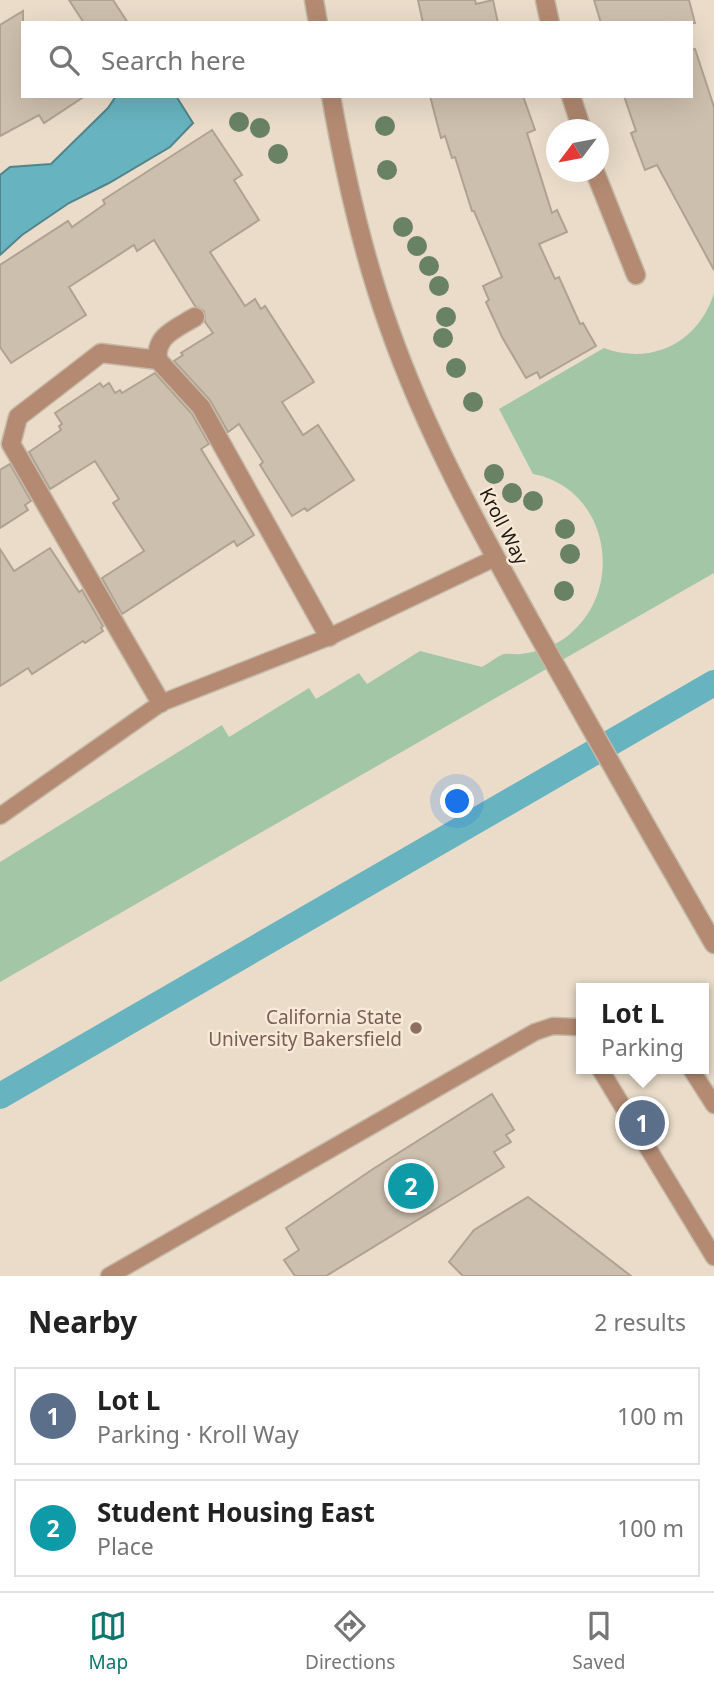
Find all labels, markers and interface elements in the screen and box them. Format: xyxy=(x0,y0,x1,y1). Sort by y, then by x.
search box xyxy=(21,21,693,98)
icon: search xyxy=(45,41,83,79)
text: Search here xyxy=(101,42,246,78)
north arrow xyxy=(546,119,609,182)
street label: Kroll Way xyxy=(474,483,535,569)
your location xyxy=(440,784,474,818)
popup xyxy=(576,983,709,1074)
text: Lot L xyxy=(601,995,664,1031)
place label: California State University Bakersfield xyxy=(208,1004,402,1052)
marker: California State University Bakersfield xyxy=(408,1020,424,1036)
text: Parking xyxy=(601,1031,684,1063)
pin: 1 xyxy=(619,1097,665,1149)
pin: 2 xyxy=(388,1160,434,1212)
text: Nearby xyxy=(28,1301,137,1342)
text: 2 results xyxy=(594,1306,686,1338)
text: Lot L xyxy=(97,1382,160,1418)
text: 1 xyxy=(46,1400,60,1432)
text: 100 m xyxy=(617,1400,684,1432)
text: Parking · Kroll Way xyxy=(97,1418,299,1450)
text: Student Housing East xyxy=(97,1494,375,1530)
text: 2 xyxy=(46,1512,60,1544)
text: 100 m xyxy=(617,1512,684,1544)
text: Place xyxy=(97,1530,154,1562)
tab: Map xyxy=(89,1607,128,1675)
tab: Directions xyxy=(305,1607,395,1675)
tab: Saved xyxy=(572,1607,625,1675)

